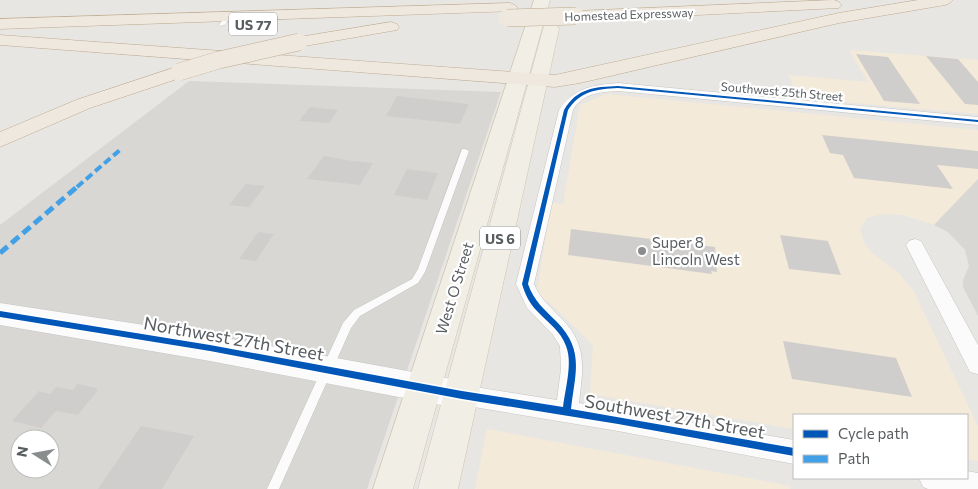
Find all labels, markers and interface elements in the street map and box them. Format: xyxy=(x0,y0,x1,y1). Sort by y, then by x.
street label: Homestead Expressway xyxy=(564,5,694,23)
road number: US 77 xyxy=(229,12,277,36)
street label: Southwest 25th Street xyxy=(720,79,844,103)
road number: US 6 xyxy=(480,227,520,250)
place label: Super 8 Lincoln West xyxy=(652,233,740,268)
street label: West O Street xyxy=(431,240,477,336)
marker: Super 8 Lincoln West xyxy=(636,245,648,257)
street label: Northwest 27th Street xyxy=(142,311,326,365)
street label: Southwest 27th Street xyxy=(583,389,767,443)
legend xyxy=(793,414,968,479)
text: Cycle path xyxy=(838,424,909,442)
north arrow xyxy=(10,429,60,479)
text: N xyxy=(12,445,31,458)
text: Path xyxy=(838,449,870,467)

